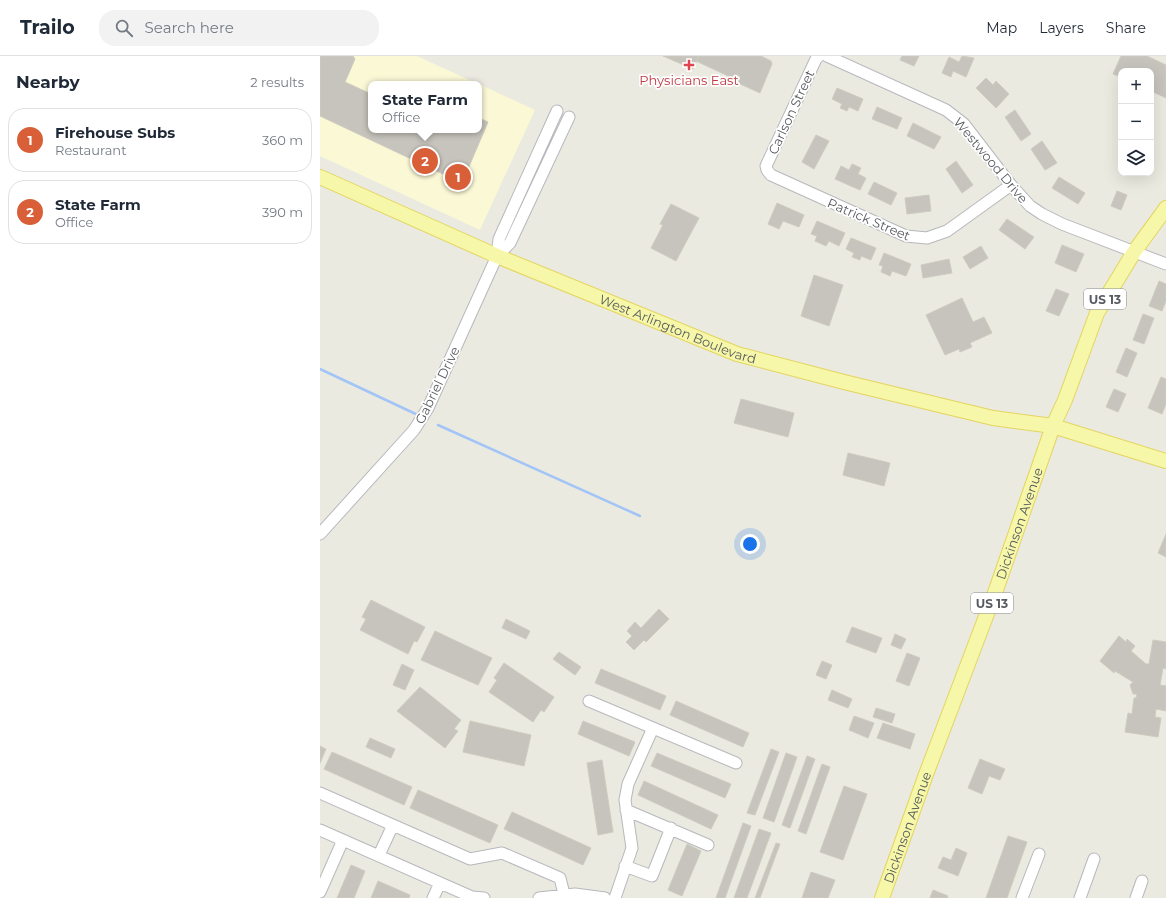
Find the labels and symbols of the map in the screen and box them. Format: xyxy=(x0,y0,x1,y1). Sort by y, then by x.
marker: Physicians East xyxy=(683,59,695,71)
street label: Carlson Street xyxy=(764,67,818,157)
place label: Physicians East xyxy=(639,72,739,88)
street label: Westwood Drive xyxy=(951,114,1032,206)
pin: 2 xyxy=(412,146,438,176)
pin: 1 xyxy=(445,162,471,192)
street label: Patrick Street xyxy=(825,194,913,244)
road number: US 13 xyxy=(1084,289,1126,309)
street label: West Arlington Boulevard xyxy=(597,291,758,367)
street label: Gabriel Drive xyxy=(411,344,463,426)
street label: Dickinson Avenue xyxy=(992,465,1046,581)
your location xyxy=(740,534,760,554)
road number: US 13 xyxy=(971,593,1013,613)
street label: Dickinson Avenue xyxy=(880,769,934,885)

